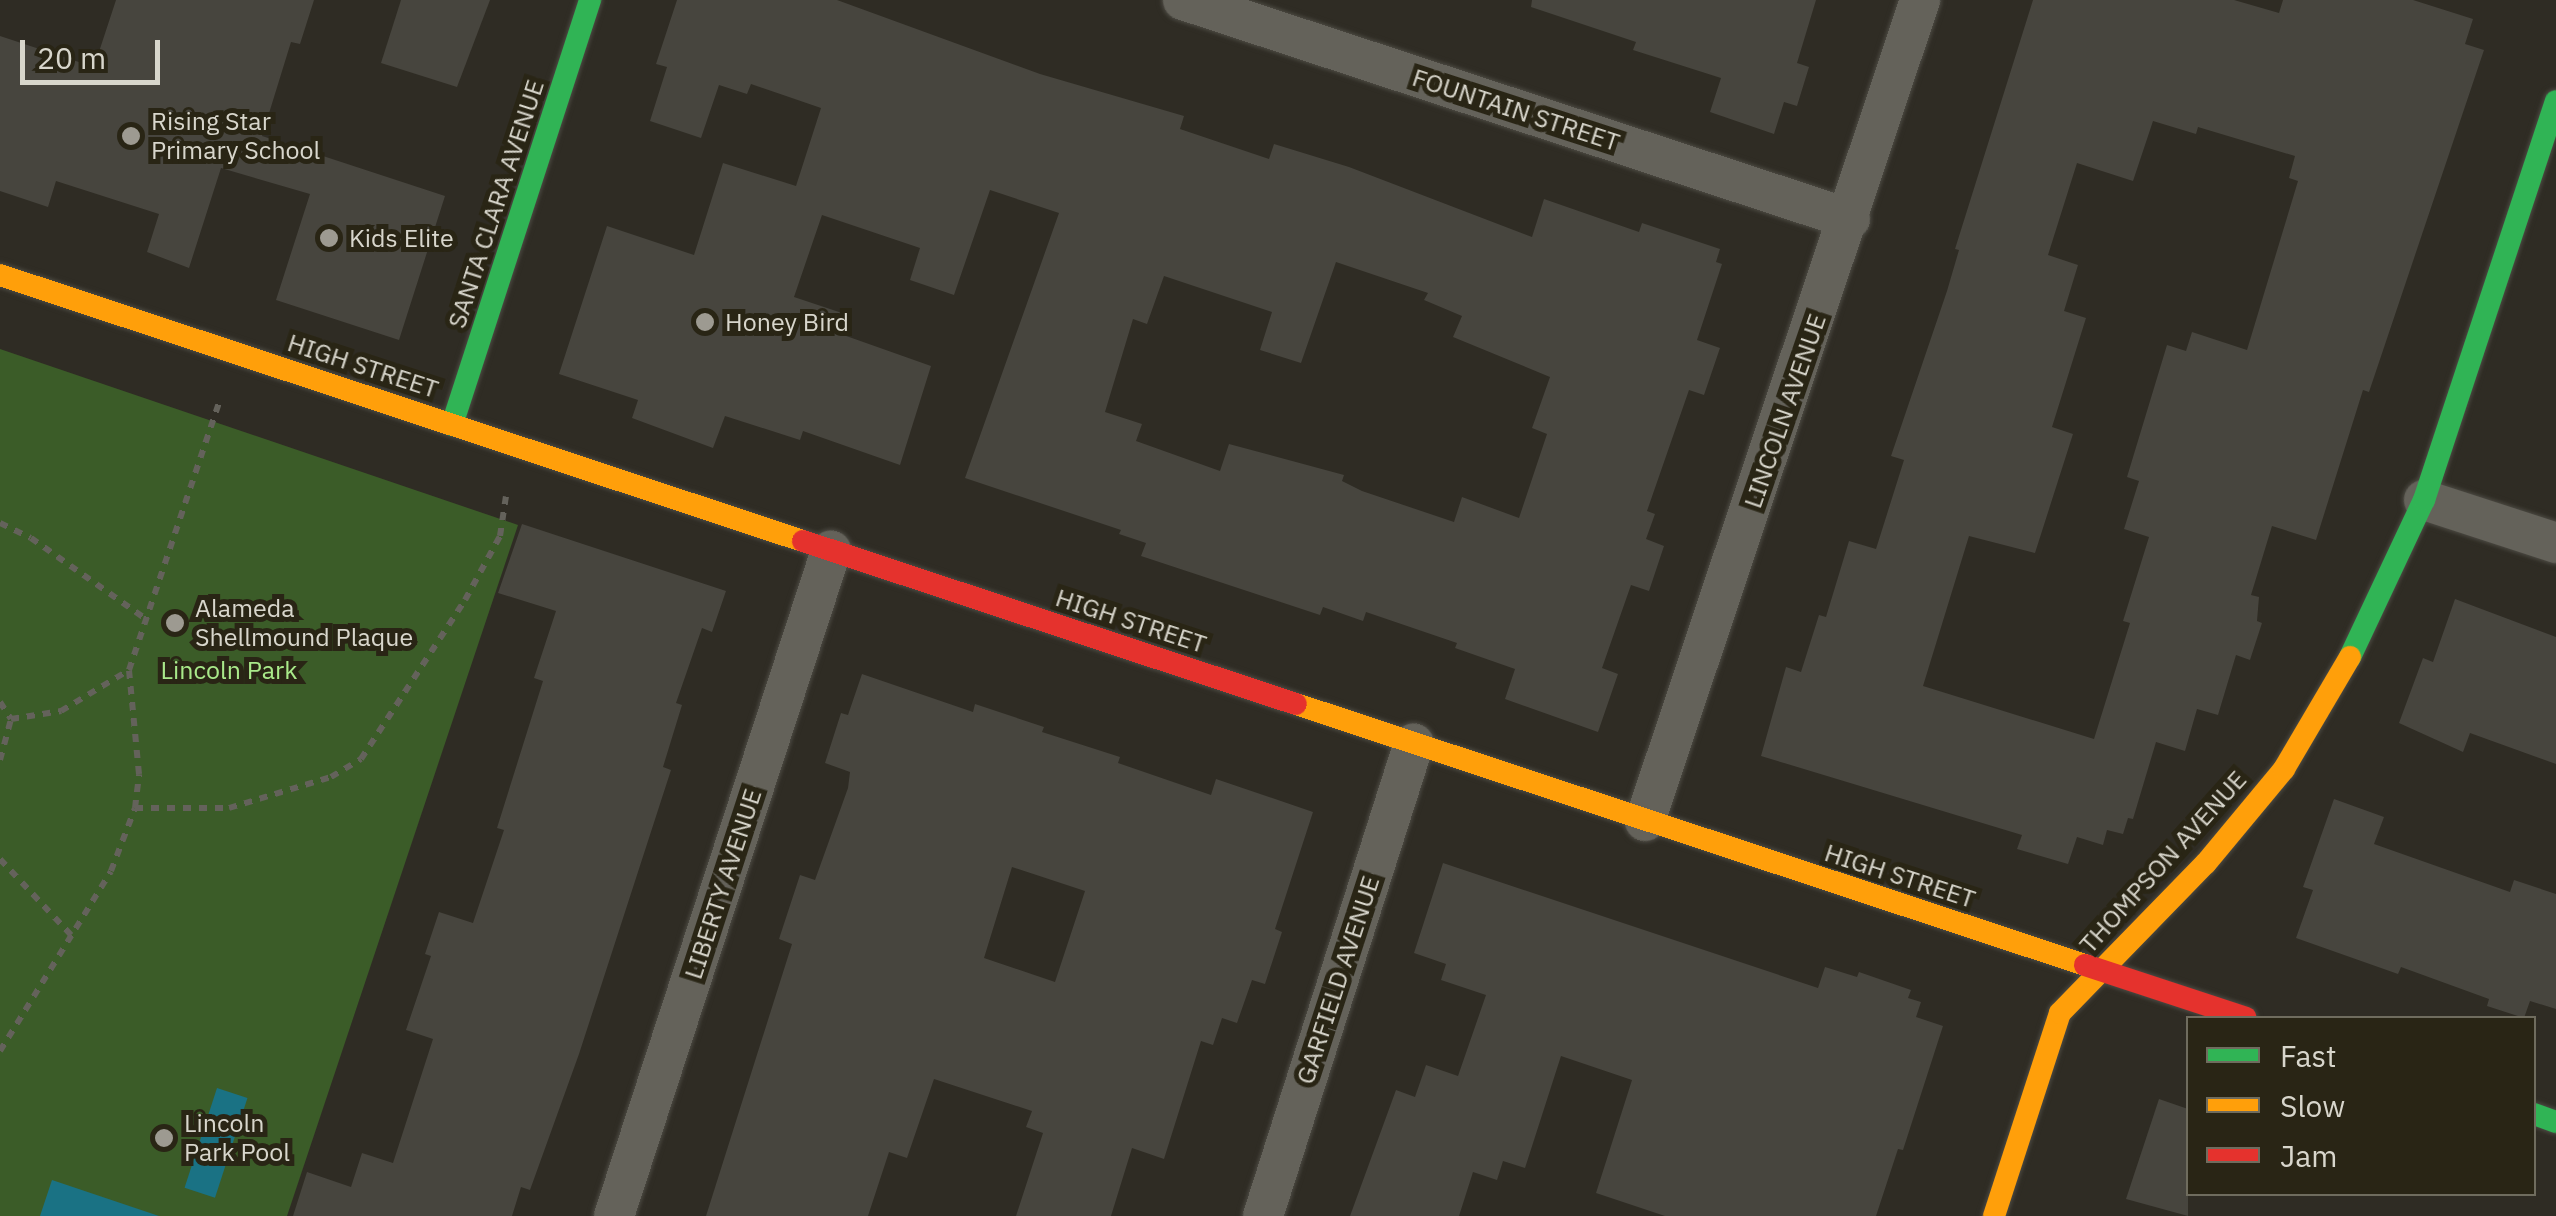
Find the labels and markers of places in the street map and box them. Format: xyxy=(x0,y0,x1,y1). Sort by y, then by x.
place label: Rising Star Primary School xyxy=(151,107,320,166)
marker: Rising Star Primary School xyxy=(120,125,142,147)
place label: Kids Elite xyxy=(349,223,454,253)
marker: Kids Elite xyxy=(318,227,340,249)
place label: Honey Bird xyxy=(725,307,849,337)
marker: Honey Bird xyxy=(694,311,716,333)
place label: Alameda Shellmound Plaque xyxy=(195,594,413,653)
marker: Alameda Shellmound Plaque xyxy=(164,612,186,634)
place label: Lincoln Park Pool xyxy=(184,1109,290,1168)
marker: Lincoln Park Pool xyxy=(153,1127,175,1149)

